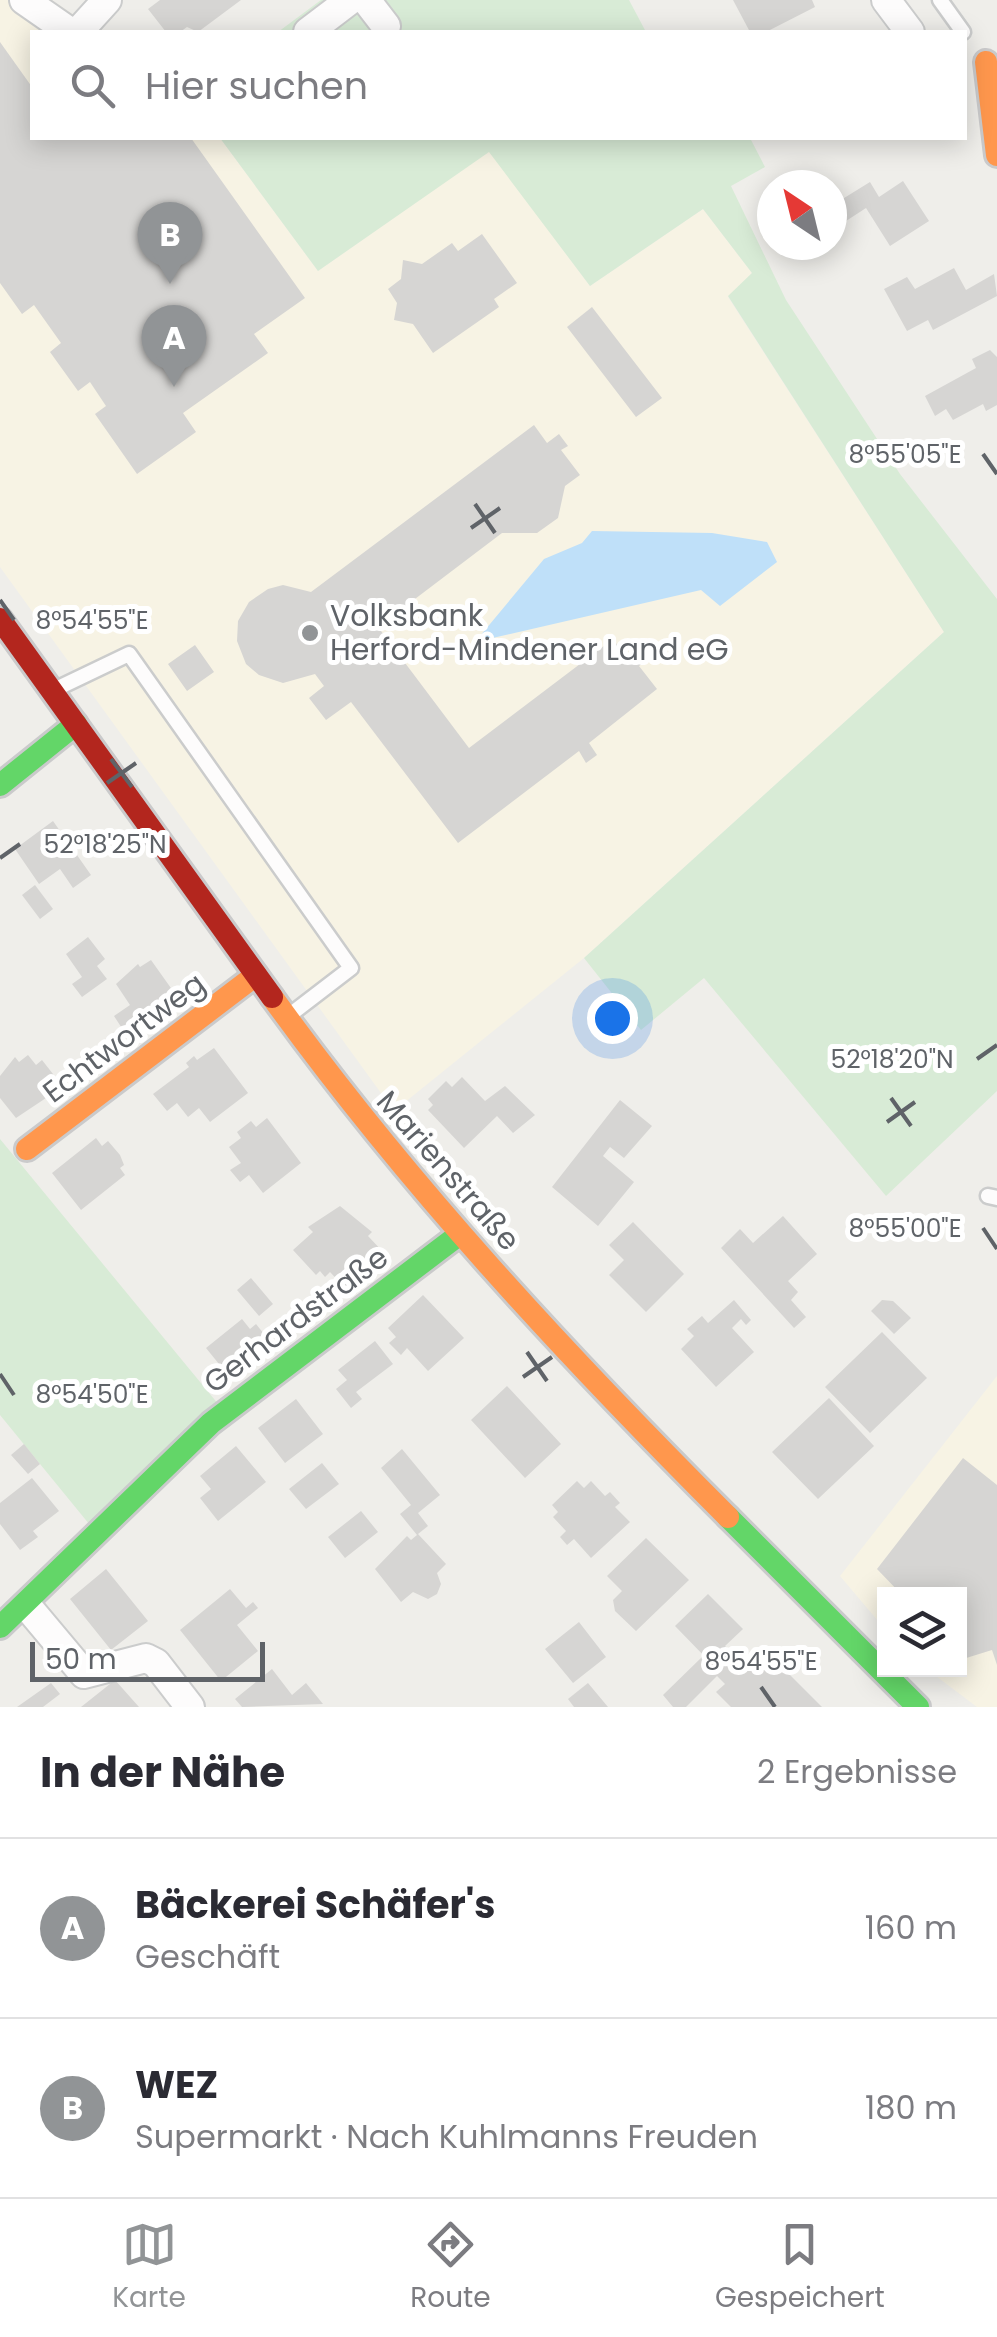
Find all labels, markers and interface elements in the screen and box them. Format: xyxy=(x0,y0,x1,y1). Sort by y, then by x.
search box xyxy=(30,30,967,140)
icon: search xyxy=(65,58,120,113)
text: Hier suchen xyxy=(145,59,368,112)
north arrow xyxy=(757,170,847,260)
pin: B xyxy=(138,202,202,284)
pin: A xyxy=(142,304,206,387)
text: 8°55'05"E xyxy=(849,437,961,472)
place label: Volksbank Herford-Mindener Land eG xyxy=(330,594,729,671)
text: 8°54'55"E xyxy=(36,603,148,638)
marker: Volksbank Herford-Mindener Land eG xyxy=(299,622,321,644)
text: 52°18'25"N xyxy=(43,827,167,862)
street label: Echtwortweg xyxy=(34,962,214,1113)
your location xyxy=(587,993,638,1044)
text: 52°18'20"N xyxy=(830,1042,954,1077)
street label: Marienstraße xyxy=(367,1081,530,1260)
text: 8°55'00"E xyxy=(849,1211,961,1246)
street label: Gerhardstraße xyxy=(194,1236,397,1403)
text: 8°54'50"E xyxy=(36,1377,148,1412)
map controls xyxy=(877,1587,967,1677)
button: layers xyxy=(877,1587,967,1677)
scale bar xyxy=(30,1637,265,1682)
text: 50 m xyxy=(45,1640,116,1679)
text: 8°54'55"E xyxy=(705,1644,817,1679)
text: In der Nähe xyxy=(40,1743,285,1802)
text: 2 Ergebnisse xyxy=(757,1749,957,1794)
text: Bäckerei Schäfer's xyxy=(135,1878,495,1931)
text: A xyxy=(61,1905,84,1950)
text: 160 m xyxy=(865,1905,957,1950)
text: Geschäft xyxy=(135,1934,280,1979)
text: WEZ xyxy=(135,2058,218,2111)
text: B xyxy=(62,2085,83,2130)
text: 180 m xyxy=(865,2085,957,2130)
text: Supermarkt · Nach Kuhlmanns Freuden xyxy=(135,2114,758,2159)
tab: Karte xyxy=(112,2217,186,2319)
tab: Route xyxy=(410,2217,491,2319)
tab: Gespeichert xyxy=(715,2217,885,2319)

